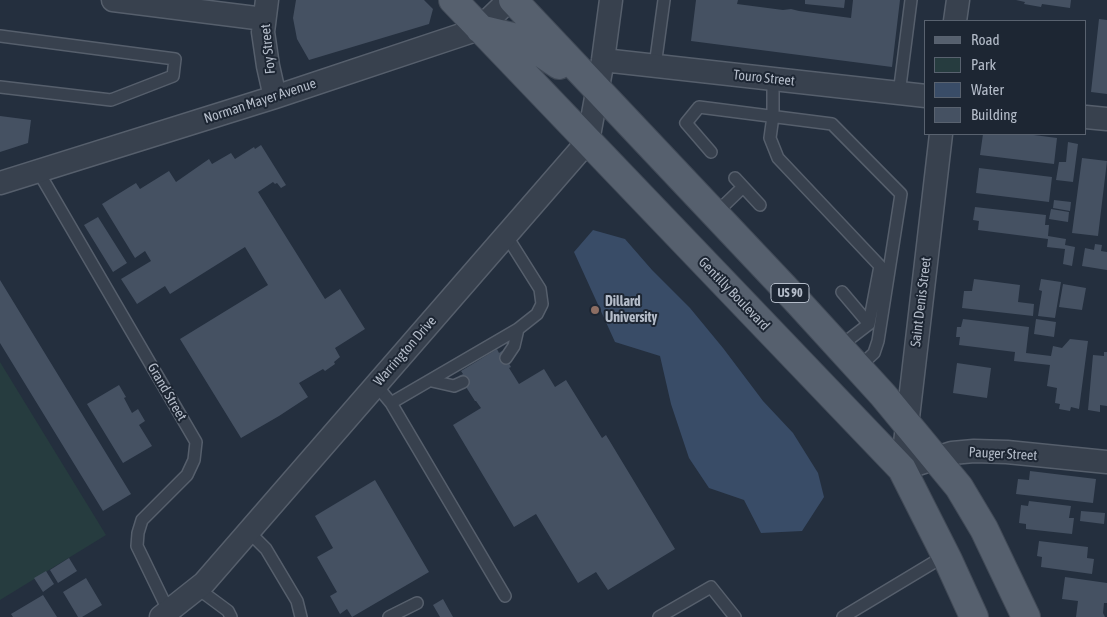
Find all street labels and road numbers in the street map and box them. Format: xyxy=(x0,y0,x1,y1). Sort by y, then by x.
street label: Foy Street xyxy=(257,23,279,75)
street label: Touro Street xyxy=(732,66,796,90)
street label: Norman Mayer Avenue xyxy=(202,75,318,127)
street label: Gentilly Boulevard xyxy=(695,254,773,334)
street label: Saint Denis Street xyxy=(907,256,935,348)
road number: US 90 xyxy=(771,284,809,302)
street label: Warrington Drive xyxy=(370,313,440,389)
street label: Grand Street xyxy=(144,360,190,424)
street label: Pauger Street xyxy=(968,444,1038,464)

